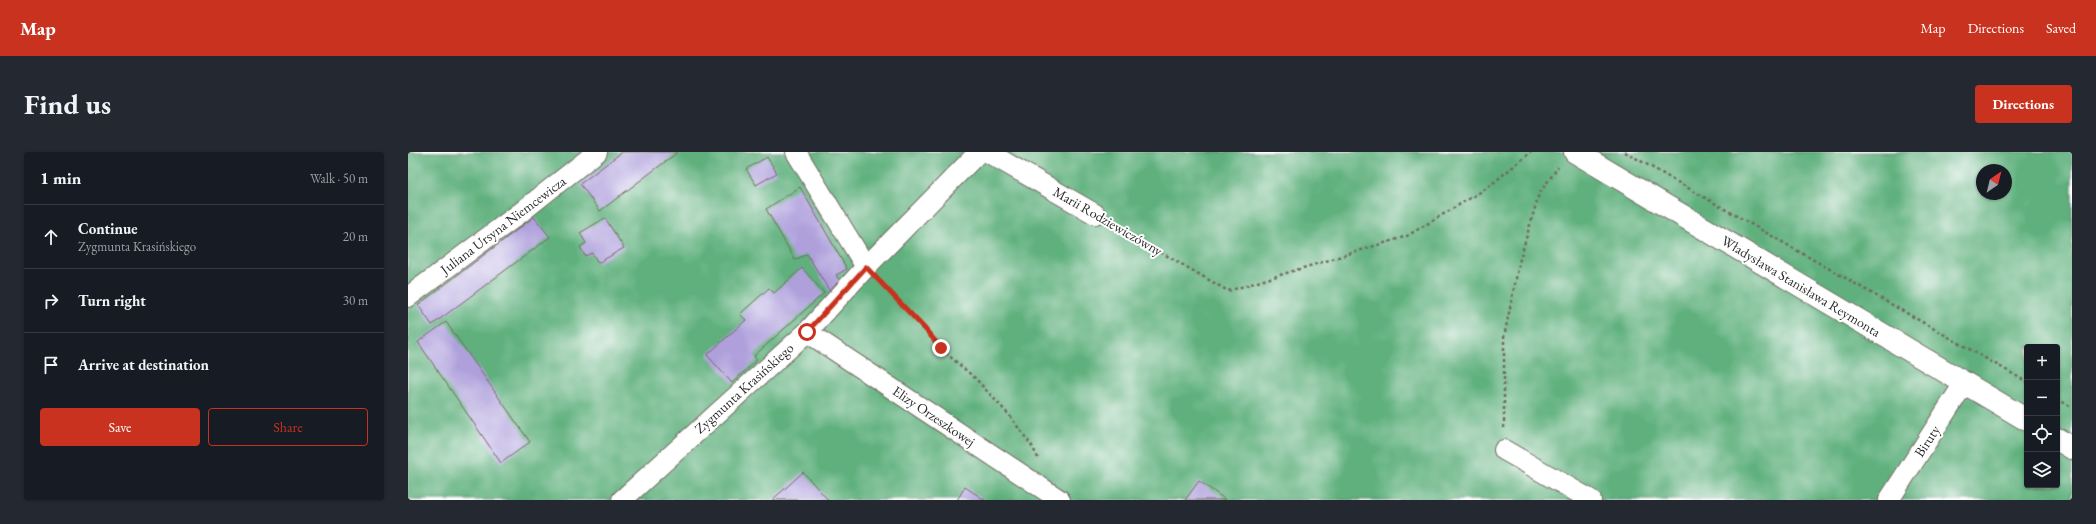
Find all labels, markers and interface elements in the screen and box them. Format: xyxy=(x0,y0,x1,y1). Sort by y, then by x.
text: Map xyxy=(20,16,56,41)
text: Map xyxy=(1920,19,1946,37)
text: Directions xyxy=(1968,19,2024,37)
text: Saved xyxy=(2046,19,2076,37)
button: Directions xyxy=(1975,85,2072,123)
text: Find us xyxy=(24,86,111,122)
north arrow xyxy=(1976,164,2012,200)
text: 1 min xyxy=(40,167,81,189)
text: Walk · 50 m xyxy=(310,170,368,187)
street label: Juliana Ursyna Niemcewicza xyxy=(436,172,570,279)
street label: Marii Rodziewiczówny xyxy=(1050,182,1167,260)
text: Continue xyxy=(78,219,138,238)
icon: ahead xyxy=(40,226,62,248)
text: 20 m xyxy=(343,228,368,245)
street label: Władysława Stanisława Reymonta xyxy=(1718,231,1884,341)
text: Zygmunta Krasińskiego xyxy=(78,238,196,255)
icon: right xyxy=(40,290,62,312)
text: Turn right xyxy=(78,291,146,310)
text: 30 m xyxy=(343,292,368,309)
route start xyxy=(798,323,816,341)
street label: Zygmunta Krasińskiego xyxy=(691,339,797,437)
route end xyxy=(932,339,950,357)
map controls xyxy=(2024,344,2060,488)
button: + xyxy=(2024,344,2060,380)
icon: arrive xyxy=(40,354,62,376)
text: Arrive at destination xyxy=(78,355,209,374)
button: − xyxy=(2024,380,2060,416)
street label: Elizy Orzeszkowej xyxy=(889,382,979,450)
button: Save xyxy=(40,408,200,446)
button: Share xyxy=(208,408,368,446)
button: locate xyxy=(2024,416,2060,452)
street label: Biruty xyxy=(1910,421,1944,460)
button: layers xyxy=(2024,452,2060,488)

